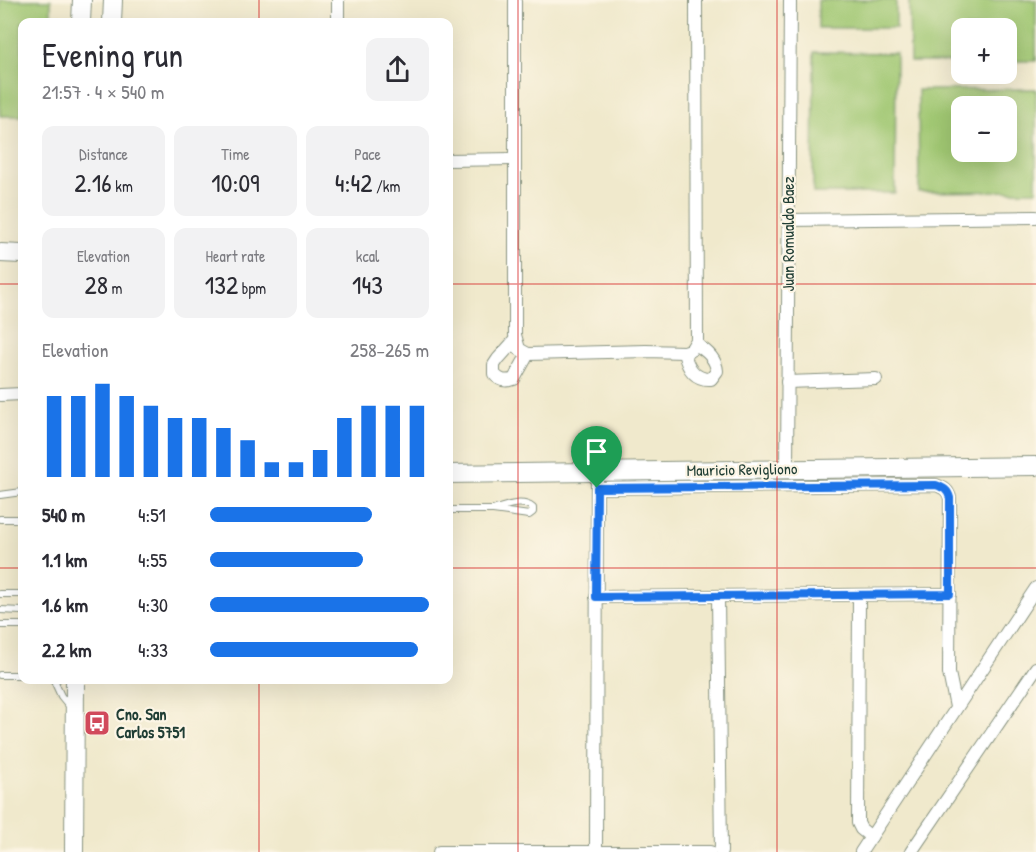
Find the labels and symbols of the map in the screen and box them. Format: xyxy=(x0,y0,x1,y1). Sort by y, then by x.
street label: Juan Romualdo Baez xyxy=(777,176,799,292)
pin xyxy=(571,426,622,488)
street label: Mauricio Revigliono xyxy=(687,457,798,481)
place label: Cno. San Carlos 5751 xyxy=(116,703,185,743)
bus stop icon: Cno. San Carlos 5751 xyxy=(82,708,112,738)

